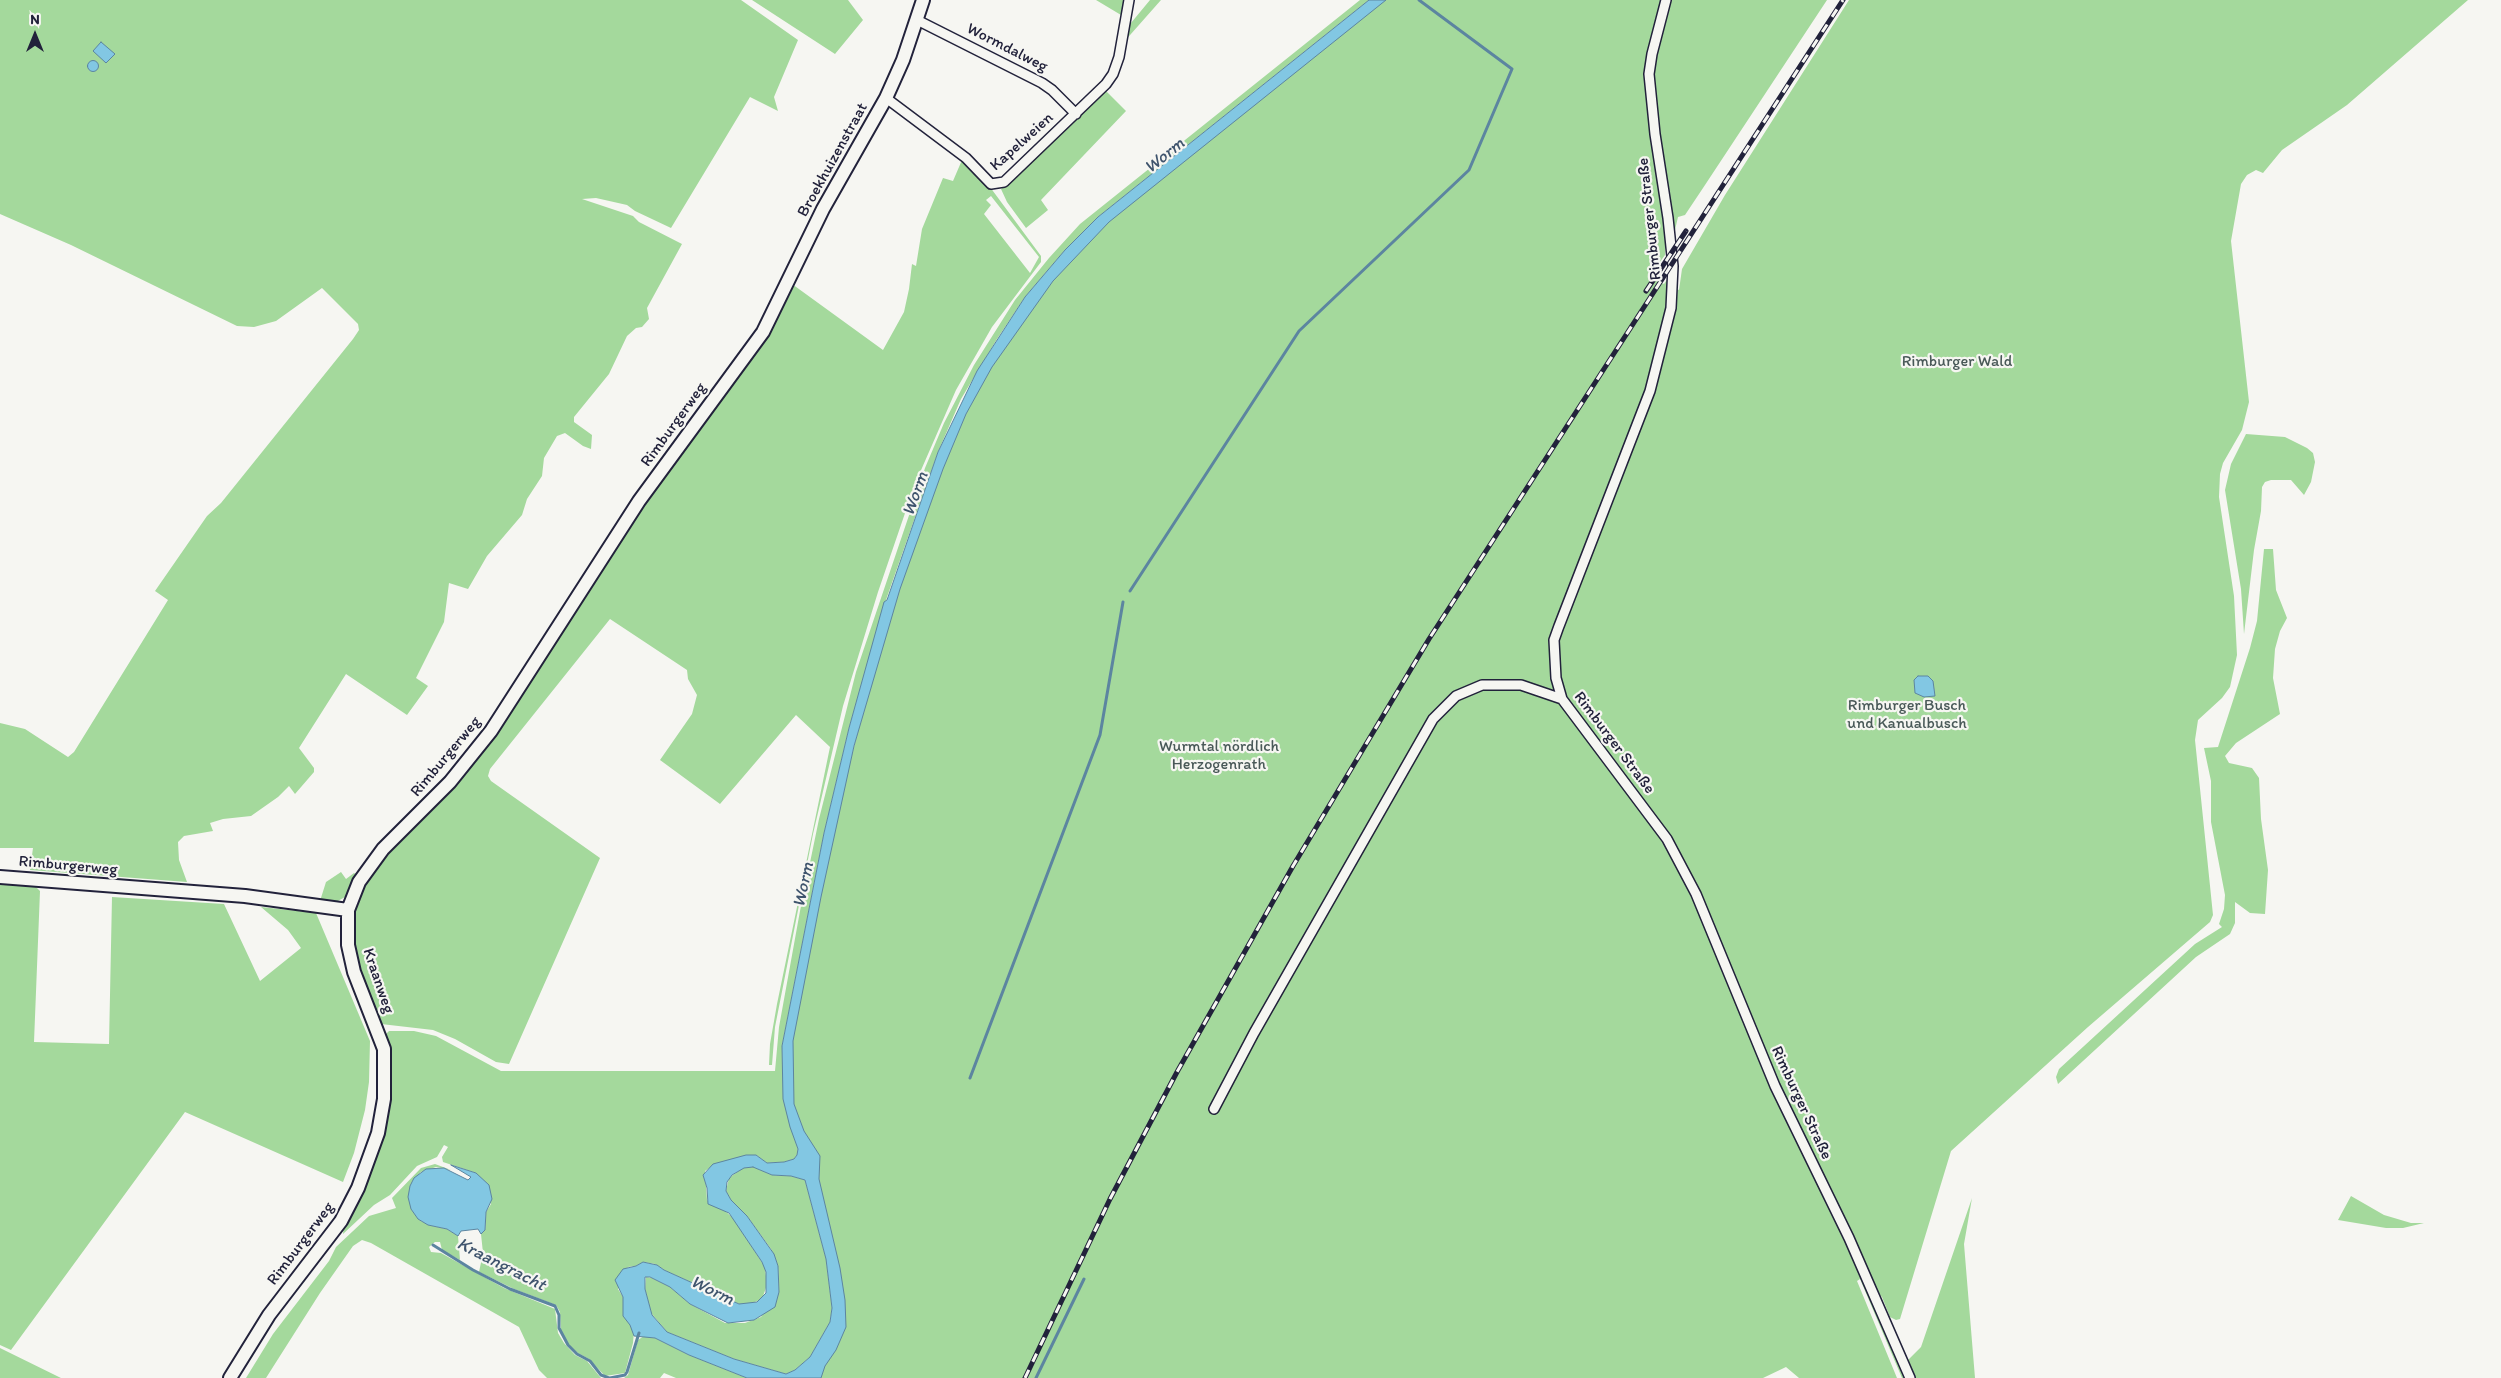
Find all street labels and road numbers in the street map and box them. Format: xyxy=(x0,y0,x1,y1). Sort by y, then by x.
street label: Wormdalweg xyxy=(963,19,1051,77)
street label: Broekhuizenstraat xyxy=(794,100,872,220)
street label: Kapelweien xyxy=(986,109,1058,175)
street label: Rimburger Straße xyxy=(1634,157,1666,281)
street label: Rimburgerweg xyxy=(637,379,711,471)
street label: Rimburger Straße xyxy=(1569,688,1659,798)
street label: Rimburgerweg xyxy=(407,713,485,801)
street label: Rimburgerweg xyxy=(18,852,118,880)
street label: Kraanweg xyxy=(358,946,398,1016)
street label: Rimburger Straße xyxy=(1766,1043,1836,1163)
street label: Rimburgerweg xyxy=(263,1199,339,1289)

